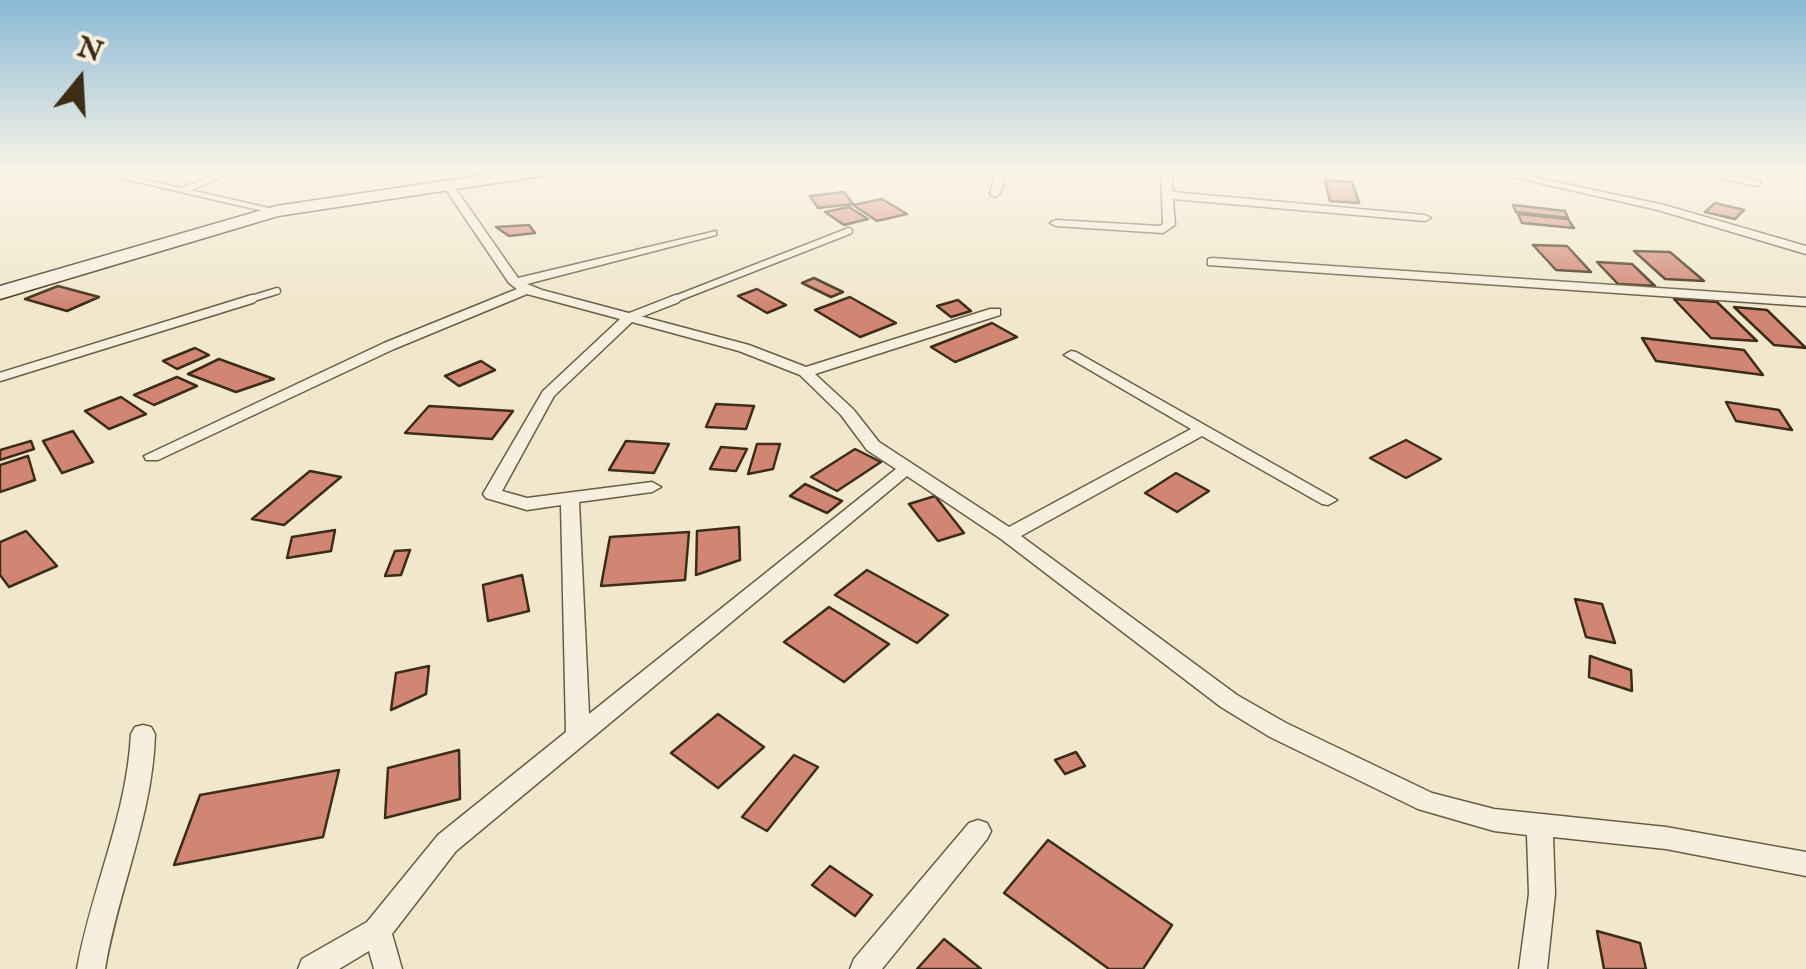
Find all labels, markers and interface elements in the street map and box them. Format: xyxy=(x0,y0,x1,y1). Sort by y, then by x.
north arrow xyxy=(30,30,130,130)
text: N xyxy=(72,31,106,71)

